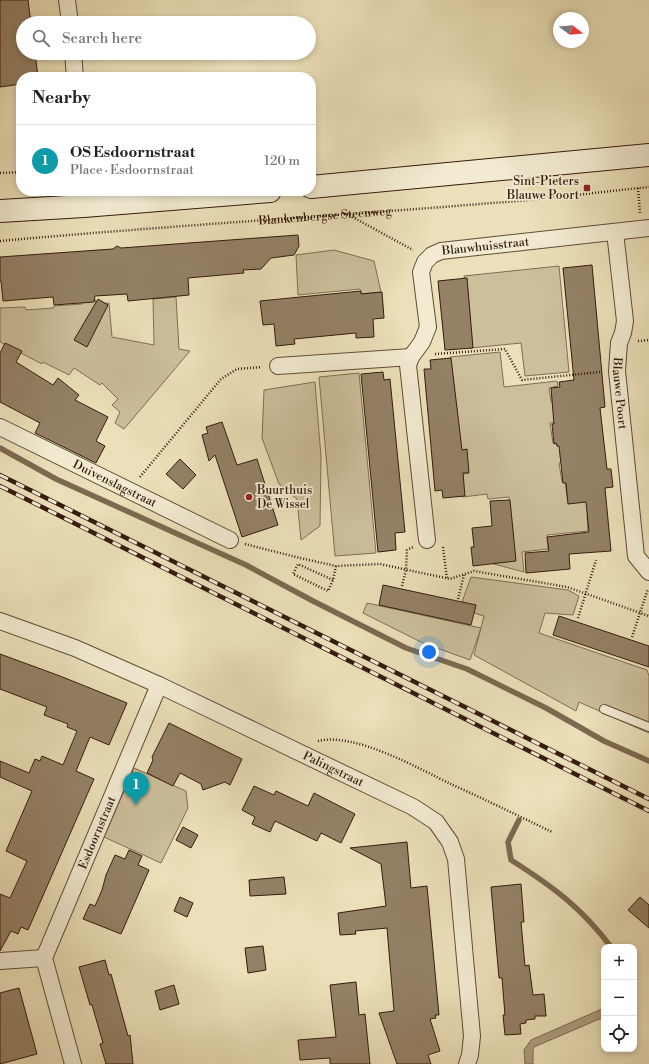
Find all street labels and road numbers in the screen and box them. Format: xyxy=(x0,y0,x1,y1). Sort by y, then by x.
street label: Blankenbergse Steenweg xyxy=(257,203,393,228)
street label: Blauwhuisstraat xyxy=(440,234,531,258)
street label: Blauwe Poort xyxy=(609,356,631,431)
street label: Duivenslagstraat xyxy=(71,457,160,511)
street label: Palingstraat xyxy=(301,748,367,790)
street label: Esdoornstraat xyxy=(75,793,119,871)

